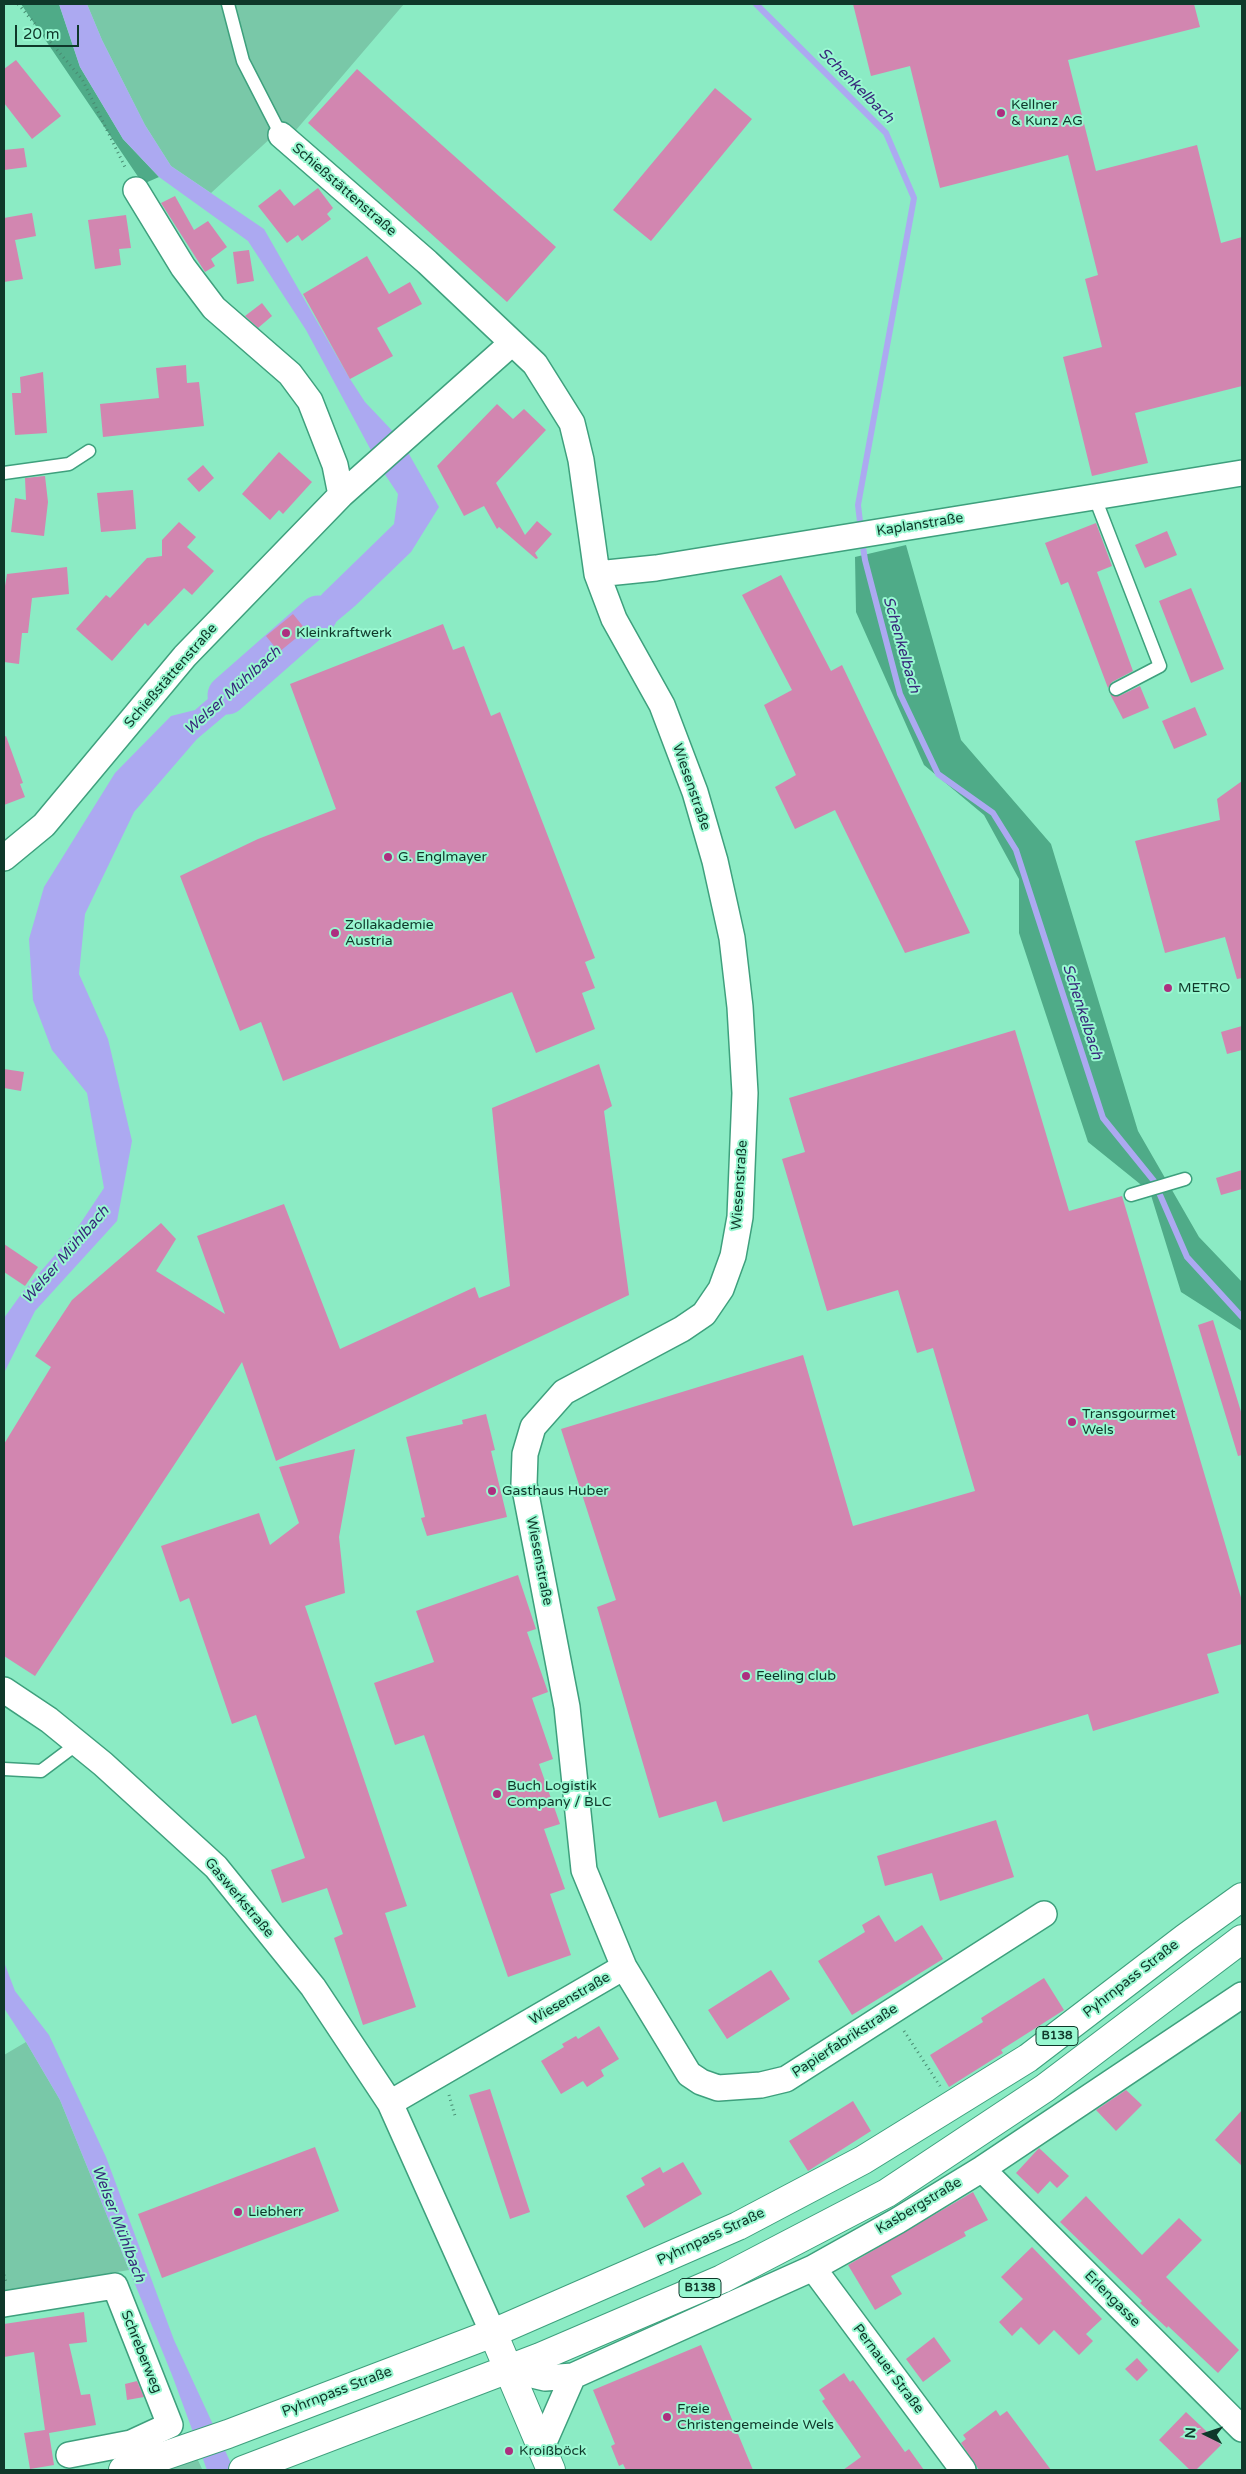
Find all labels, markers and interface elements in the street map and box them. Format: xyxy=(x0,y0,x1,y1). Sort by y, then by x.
scale bar xyxy=(18,15,81,47)
text: 20 m xyxy=(23,25,60,43)
water label: Schenkelbach xyxy=(815,45,897,127)
place label: Kellner & Kunz AG xyxy=(1011,97,1083,130)
marker: Kellner & Kunz AG xyxy=(995,107,1007,119)
street label: Schießstättenstraße xyxy=(288,140,400,240)
street label: Kaplanstraße xyxy=(875,510,965,540)
water label: Schenkelbach xyxy=(879,595,923,695)
street label: Schießstättenstraße xyxy=(121,620,221,732)
place label: Kleinkraftwerk xyxy=(296,625,392,641)
marker: Kleinkraftwerk xyxy=(280,627,292,639)
water label: Welser Mühlbach xyxy=(181,643,285,739)
street label: Wiesenstraße xyxy=(668,742,714,832)
place label: G. Englmayer xyxy=(398,849,487,865)
marker: G. Englmayer xyxy=(382,851,394,863)
place label: Zollakademie Austria xyxy=(345,917,434,950)
marker: Zollakademie Austria xyxy=(329,927,341,939)
water label: Schenkelbach xyxy=(1058,962,1106,1062)
place label: METRO xyxy=(1178,980,1230,996)
marker: METRO xyxy=(1162,982,1174,994)
street label: Wiesenstraße xyxy=(728,1139,752,1231)
water label: Welser Mühlbach xyxy=(19,1203,113,1307)
place label: Transgourmet Wels xyxy=(1082,1406,1176,1438)
marker: Transgourmet Wels xyxy=(1066,1416,1078,1428)
place label: Gasthaus Huber xyxy=(502,1483,609,1499)
marker: Gasthaus Huber xyxy=(486,1485,498,1497)
street label: Wiesenstraße xyxy=(522,1515,556,1607)
place label: Feeling club xyxy=(756,1668,836,1684)
marker: Feeling club xyxy=(740,1670,752,1682)
place label: Buch Logistik Company / BLC xyxy=(507,1778,611,1810)
marker: Buch Logistik Company / BLC xyxy=(491,1788,503,1800)
street label: Gaswerkstraße xyxy=(201,1855,277,1941)
street label: Pyhrnpass Straße xyxy=(1080,1937,1182,2021)
street label: Wiesenstraße xyxy=(527,1969,613,2029)
street label: Papierfabrikstraße xyxy=(789,2001,901,2081)
road number: B138 xyxy=(1036,2026,1078,2045)
water label: Welser Mühlbach xyxy=(87,2163,149,2285)
street label: Kasbergstraße xyxy=(873,2174,965,2238)
place label: Liebherr xyxy=(248,2204,303,2220)
street label: Pyhrnpass Straße xyxy=(655,2205,767,2269)
marker: Liebherr xyxy=(232,2206,244,2218)
street label: Erlengasse xyxy=(1081,2268,1143,2330)
road number: B138 xyxy=(679,2278,721,2298)
street label: Schreberweg xyxy=(117,2308,165,2396)
street label: Pernauer Straße xyxy=(849,2321,927,2417)
street label: Pyhrnpass Straße xyxy=(280,2363,394,2421)
place label: Freie Christengemeinde Wels xyxy=(677,2401,834,2434)
north arrow xyxy=(1181,2409,1231,2459)
marker: Freie Christengemeinde Wels xyxy=(661,2411,673,2423)
text: N xyxy=(1182,2427,1199,2439)
place label: Kroißböck xyxy=(519,2443,586,2459)
marker: Kroißböck xyxy=(503,2445,515,2457)

